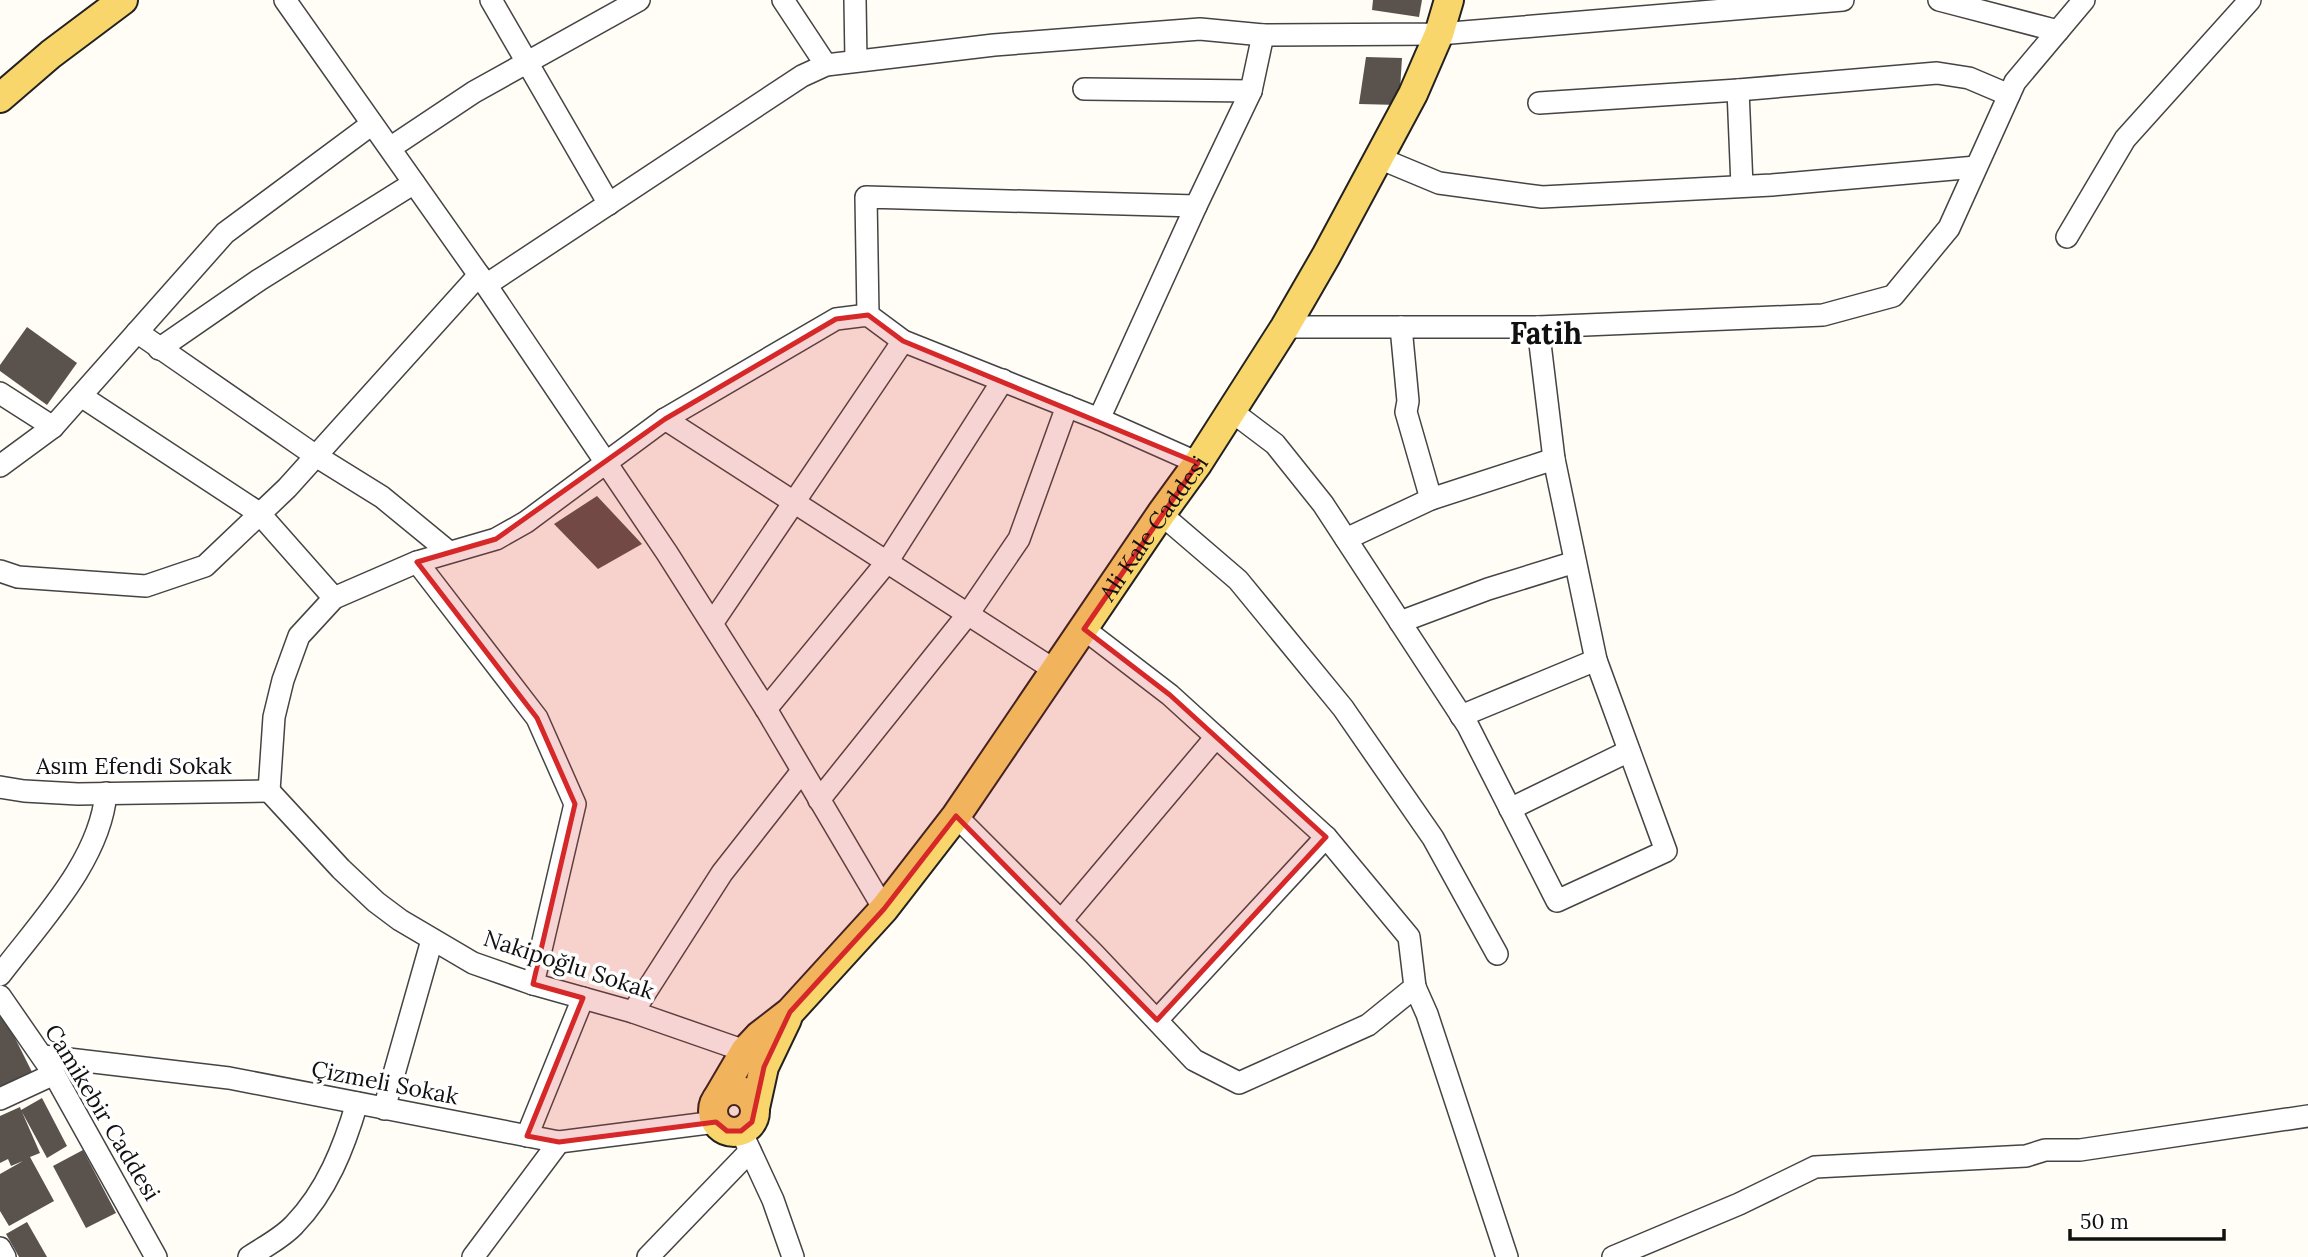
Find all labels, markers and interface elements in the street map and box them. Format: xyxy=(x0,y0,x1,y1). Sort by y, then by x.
district label: Fatih xyxy=(1510,314,1583,352)
street label: Ali Kale Caddesi xyxy=(1091,450,1214,607)
street label: Asım Efendi Sokak xyxy=(35,751,233,780)
street label: Nakipoğlu Sokak xyxy=(480,923,659,1005)
street label: Camikebir Caddesi xyxy=(39,1019,167,1205)
street label: Çizmeli Sokak xyxy=(309,1054,462,1111)
scale bar xyxy=(2070,1198,2224,1242)
text: 50 m xyxy=(2080,1208,2129,1235)

